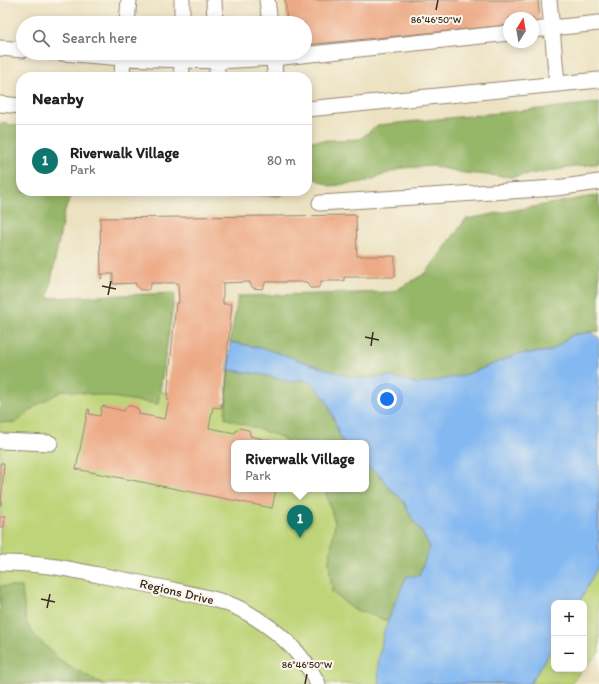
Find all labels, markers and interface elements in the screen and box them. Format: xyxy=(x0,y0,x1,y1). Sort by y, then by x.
north arrow xyxy=(503,12,539,48)
text: 86°46'50"W xyxy=(411,13,462,26)
search box xyxy=(16,16,312,60)
icon: search xyxy=(30,27,52,49)
text: Search here xyxy=(62,29,137,47)
text: Nearby xyxy=(32,88,84,108)
text: Riverwalk Village xyxy=(70,144,179,162)
text: 1 xyxy=(42,153,48,168)
text: 80 m xyxy=(267,153,296,168)
text: Park xyxy=(70,162,96,177)
your location xyxy=(377,389,397,409)
popup xyxy=(231,440,369,492)
text: Riverwalk Village xyxy=(245,450,355,468)
text: Park xyxy=(245,468,271,483)
pin: 1 xyxy=(287,505,313,538)
street label: Regions Drive xyxy=(138,576,215,607)
map controls xyxy=(551,600,587,672)
button: + xyxy=(551,600,587,636)
button: − xyxy=(551,636,587,672)
text: 86°46'50"W xyxy=(282,658,333,671)

